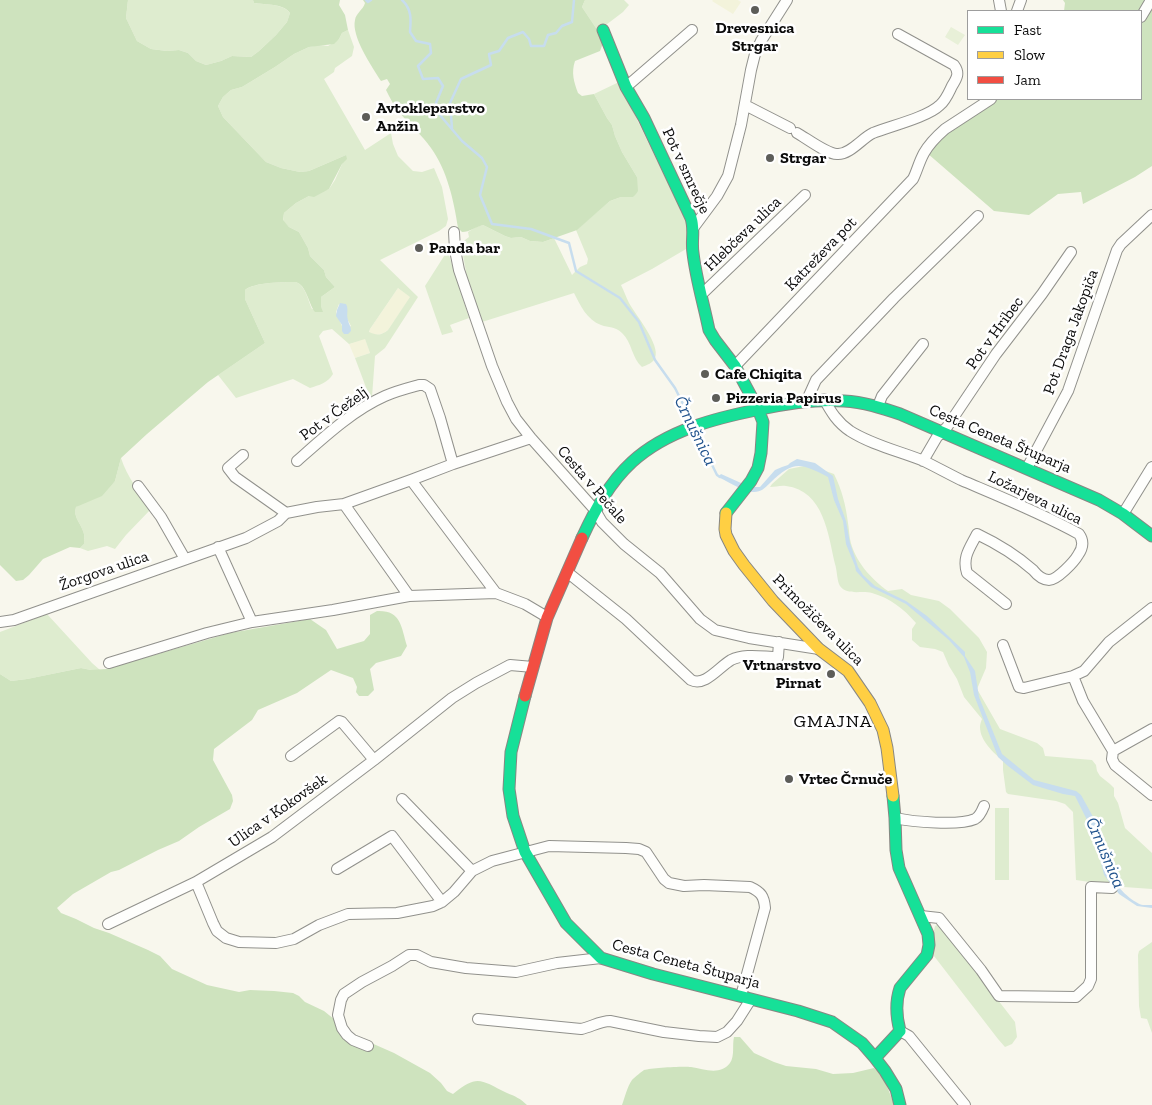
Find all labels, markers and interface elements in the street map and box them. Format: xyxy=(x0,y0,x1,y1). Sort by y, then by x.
marker: Drevesnica Strgar xyxy=(749,4,761,16)
legend xyxy=(967,10,1142,100)
place label: Drevesnica Strgar xyxy=(716,18,794,56)
text: Fast xyxy=(1014,21,1042,39)
text: Slow xyxy=(1014,46,1045,64)
text: Jam xyxy=(1014,71,1041,89)
place label: Avtokleparstvo Anžin xyxy=(376,98,485,136)
marker: Avtokleparstvo Anžin xyxy=(360,111,372,123)
street label: Pot v smrečje xyxy=(658,125,714,217)
place label: Strgar xyxy=(780,148,827,168)
marker: Strgar xyxy=(764,152,776,164)
street label: Hlebčeva ulica xyxy=(701,193,785,275)
street label: Katreževa pot xyxy=(781,213,861,295)
place label: Panda bar xyxy=(429,238,500,258)
marker: Panda bar xyxy=(413,242,425,254)
street label: Pot Draga Jakopiča xyxy=(1039,267,1103,397)
street label: Pot v Hribec xyxy=(962,293,1028,373)
place label: Cafe Chiqita xyxy=(715,364,802,384)
marker: Cafe Chiqita xyxy=(699,368,711,380)
street label: Pot v Čeželj xyxy=(296,383,372,445)
place label: Pizzeria Papirus xyxy=(726,388,842,408)
marker: Pizzeria Papirus xyxy=(710,392,722,404)
water label: Črnušnica xyxy=(669,393,721,469)
street label: Cesta Ceneta Štuparja xyxy=(926,400,1074,478)
street label: Cesta v Pečale xyxy=(553,442,631,528)
street label: Ložarjeva ulica xyxy=(985,467,1085,529)
street label: Žorgova ulica xyxy=(57,547,151,595)
street label: Primožičeva ulica xyxy=(768,570,868,670)
place label: Vrtnarstvo Pirnat xyxy=(743,655,821,693)
marker: Vrtnarstvo Pirnat xyxy=(825,668,837,680)
district label: GMAJNA xyxy=(793,711,873,733)
place label: Vrtec Črnuče xyxy=(799,769,892,789)
street label: Ulica v Kokovšek xyxy=(225,770,331,852)
marker: Vrtec Črnuče xyxy=(783,773,795,785)
water label: Črnušnica xyxy=(1080,814,1130,892)
street label: Cesta Ceneta Štuparja xyxy=(610,935,762,993)

